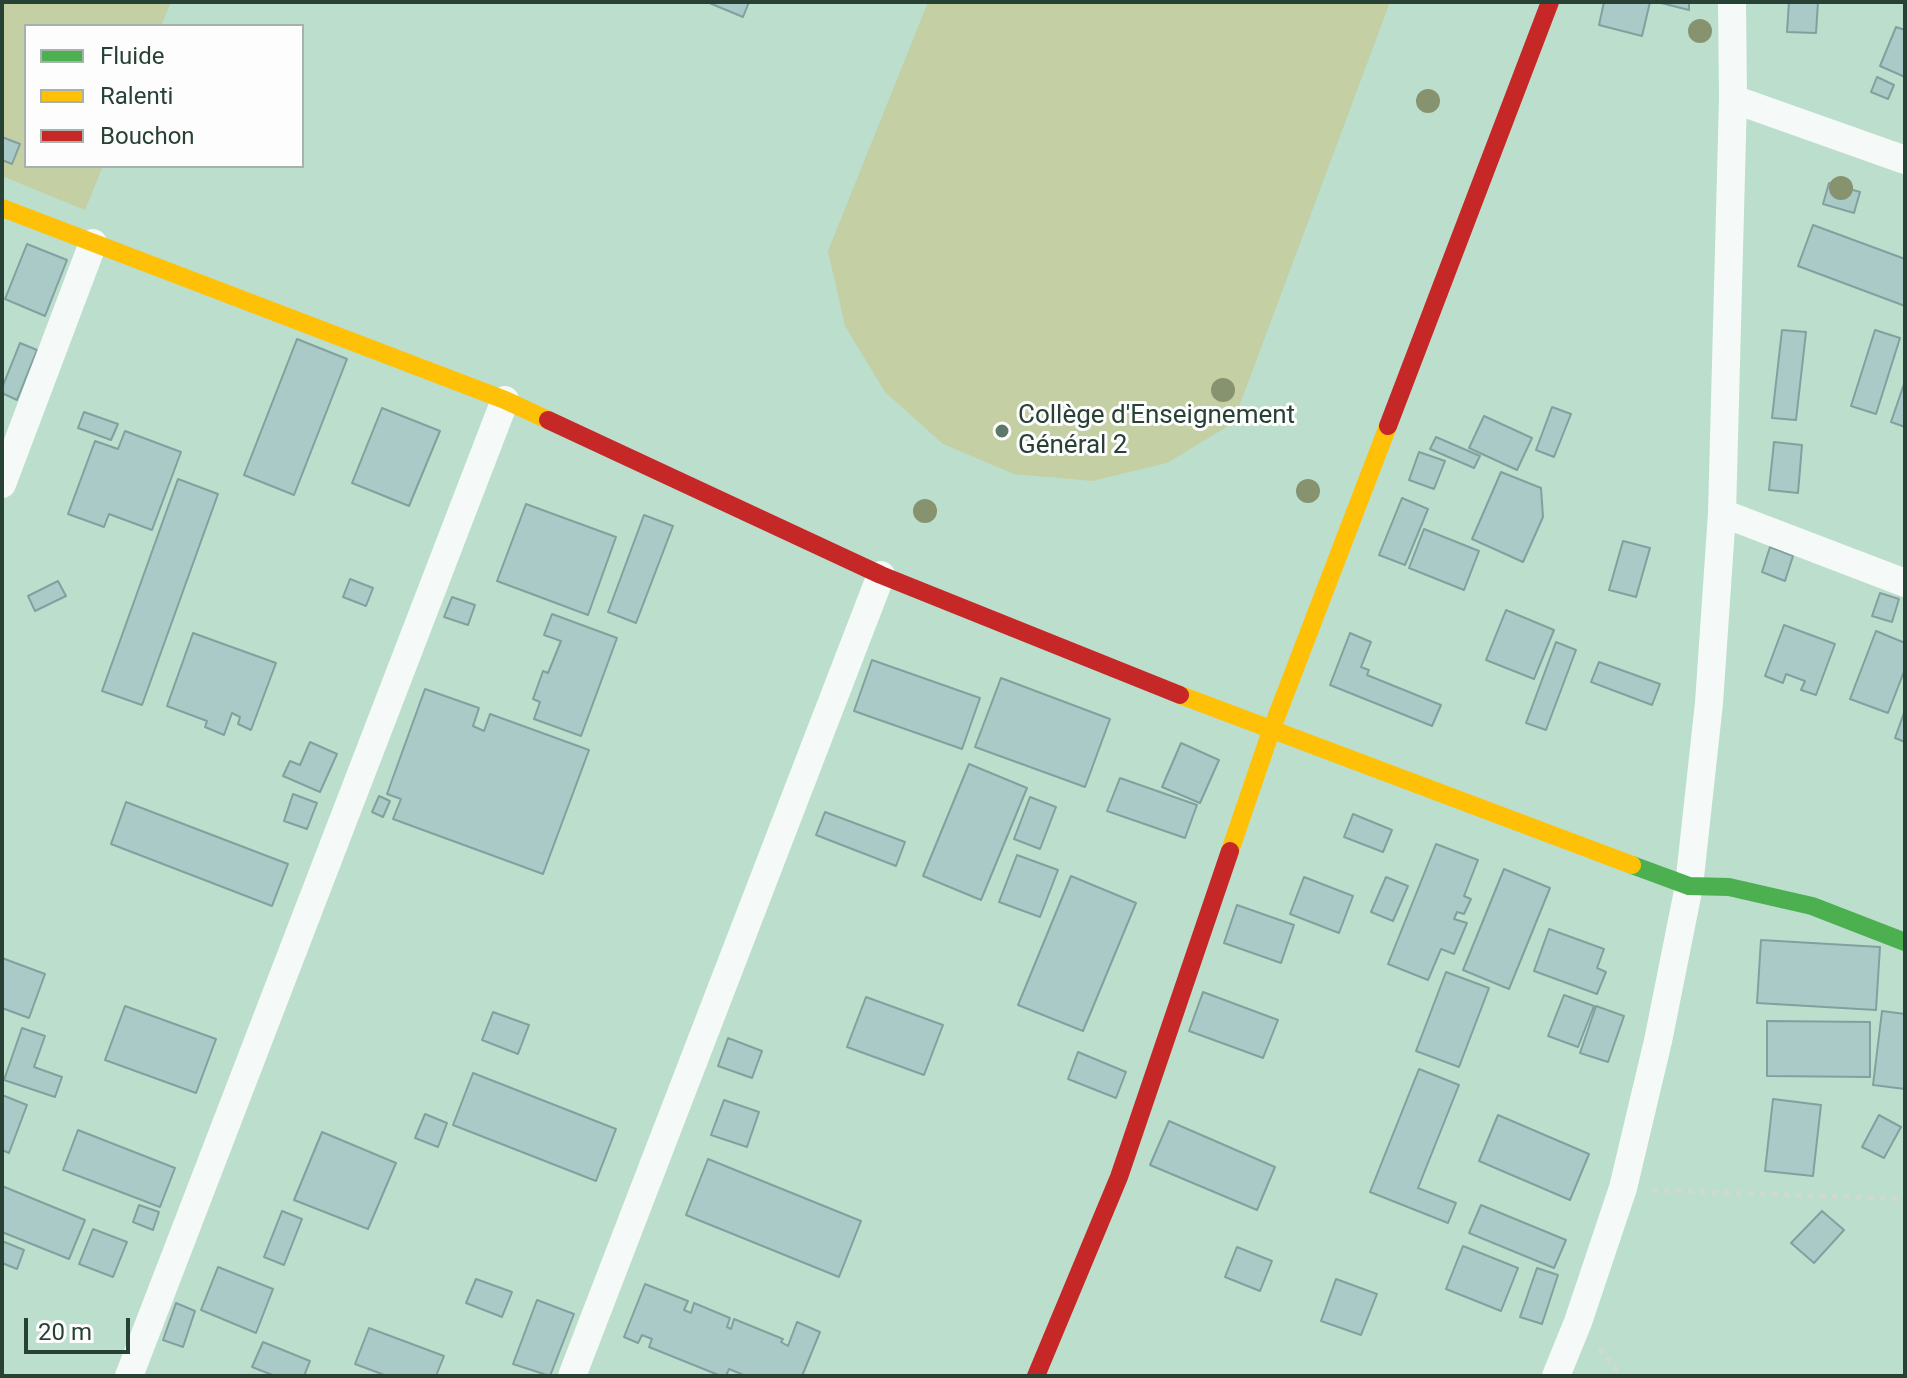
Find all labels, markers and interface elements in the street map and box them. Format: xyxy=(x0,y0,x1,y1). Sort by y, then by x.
legend xyxy=(24,24,304,168)
text: Fluide xyxy=(100,42,164,70)
text: Ralenti xyxy=(100,82,173,110)
text: Bouchon xyxy=(100,122,195,150)
place label: Collège d'Enseignement Général 2 xyxy=(1018,400,1295,462)
marker: Collège d'Enseignement Général 2 xyxy=(993,422,1011,440)
scale bar xyxy=(28,1302,134,1352)
text: 20 m xyxy=(38,1318,92,1346)

